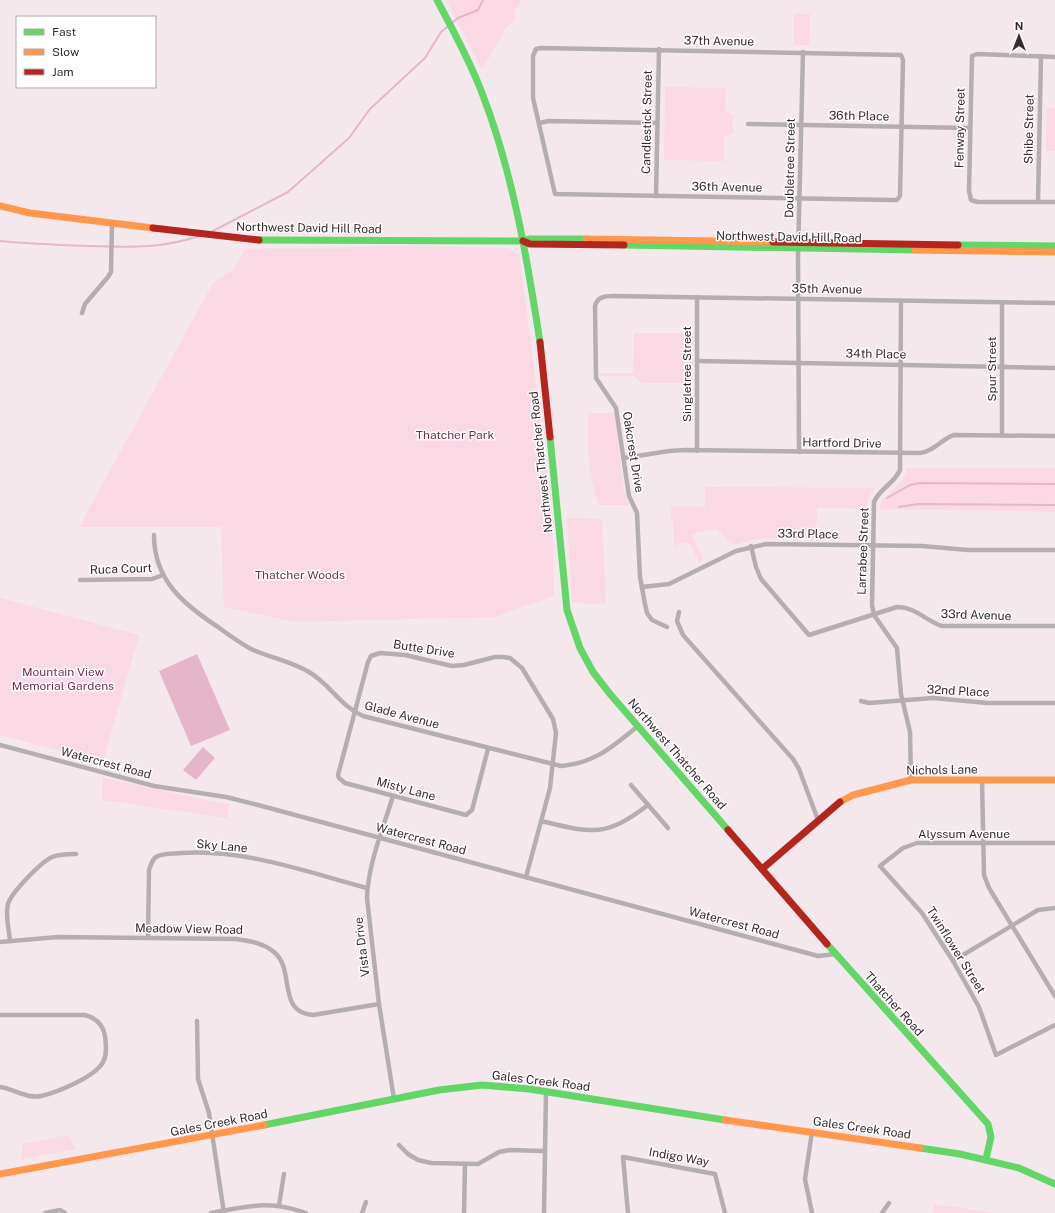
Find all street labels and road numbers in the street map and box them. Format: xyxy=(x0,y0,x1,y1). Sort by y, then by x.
street label: 37th Avenue xyxy=(684,33,754,49)
street label: Candlestick Street xyxy=(639,70,655,174)
street label: Fenway Street xyxy=(952,87,968,168)
street label: Shibe Street xyxy=(1021,94,1037,164)
street label: 36th Place xyxy=(829,108,890,124)
street label: Doubletree Street xyxy=(782,118,798,218)
street label: 36th Avenue xyxy=(692,179,763,195)
street label: Northwest David Hill Road xyxy=(236,220,382,236)
street label: Northwest David Hill Road xyxy=(716,229,862,245)
street label: 35th Avenue xyxy=(791,281,863,297)
street label: Singletree Street xyxy=(680,326,694,422)
street label: Spur Street xyxy=(985,336,999,401)
street label: 34th Place xyxy=(846,346,907,362)
street label: Northwest Thatcher Road xyxy=(527,391,555,533)
street label: Oakcrest Drive xyxy=(620,411,646,494)
street label: Hartford Drive xyxy=(802,435,882,451)
street label: Larrabee Street xyxy=(854,507,872,595)
street label: 33rd Place xyxy=(777,526,839,542)
street label: Ruca Court xyxy=(90,561,153,577)
street label: 33rd Avenue xyxy=(940,607,1012,623)
street label: Butte Drive xyxy=(392,637,456,661)
street label: 32nd Place xyxy=(926,682,990,700)
street label: Northwest Thatcher Road xyxy=(625,696,729,812)
street label: Glade Avenue xyxy=(363,698,441,732)
street label: Watercrest Road xyxy=(59,744,153,782)
street label: Nichols Lane xyxy=(906,762,978,778)
street label: Misty Lane xyxy=(375,774,437,804)
street label: Watercrest Road xyxy=(374,820,468,858)
street label: Alyssum Avenue xyxy=(918,827,1010,841)
street label: Sky Lane xyxy=(196,837,248,855)
street label: Watercrest Road xyxy=(687,904,781,942)
street label: Twinflower Street xyxy=(924,904,988,996)
street label: Vista Drive xyxy=(351,916,373,978)
street label: Meadow View Road xyxy=(135,921,243,937)
street label: Thatcher Road xyxy=(862,969,926,1039)
street label: Gales Creek Road xyxy=(491,1068,591,1094)
street label: Gales Creek Road xyxy=(169,1107,269,1139)
street label: Gales Creek Road xyxy=(812,1114,912,1142)
street label: Indigo Way xyxy=(648,1145,711,1169)

